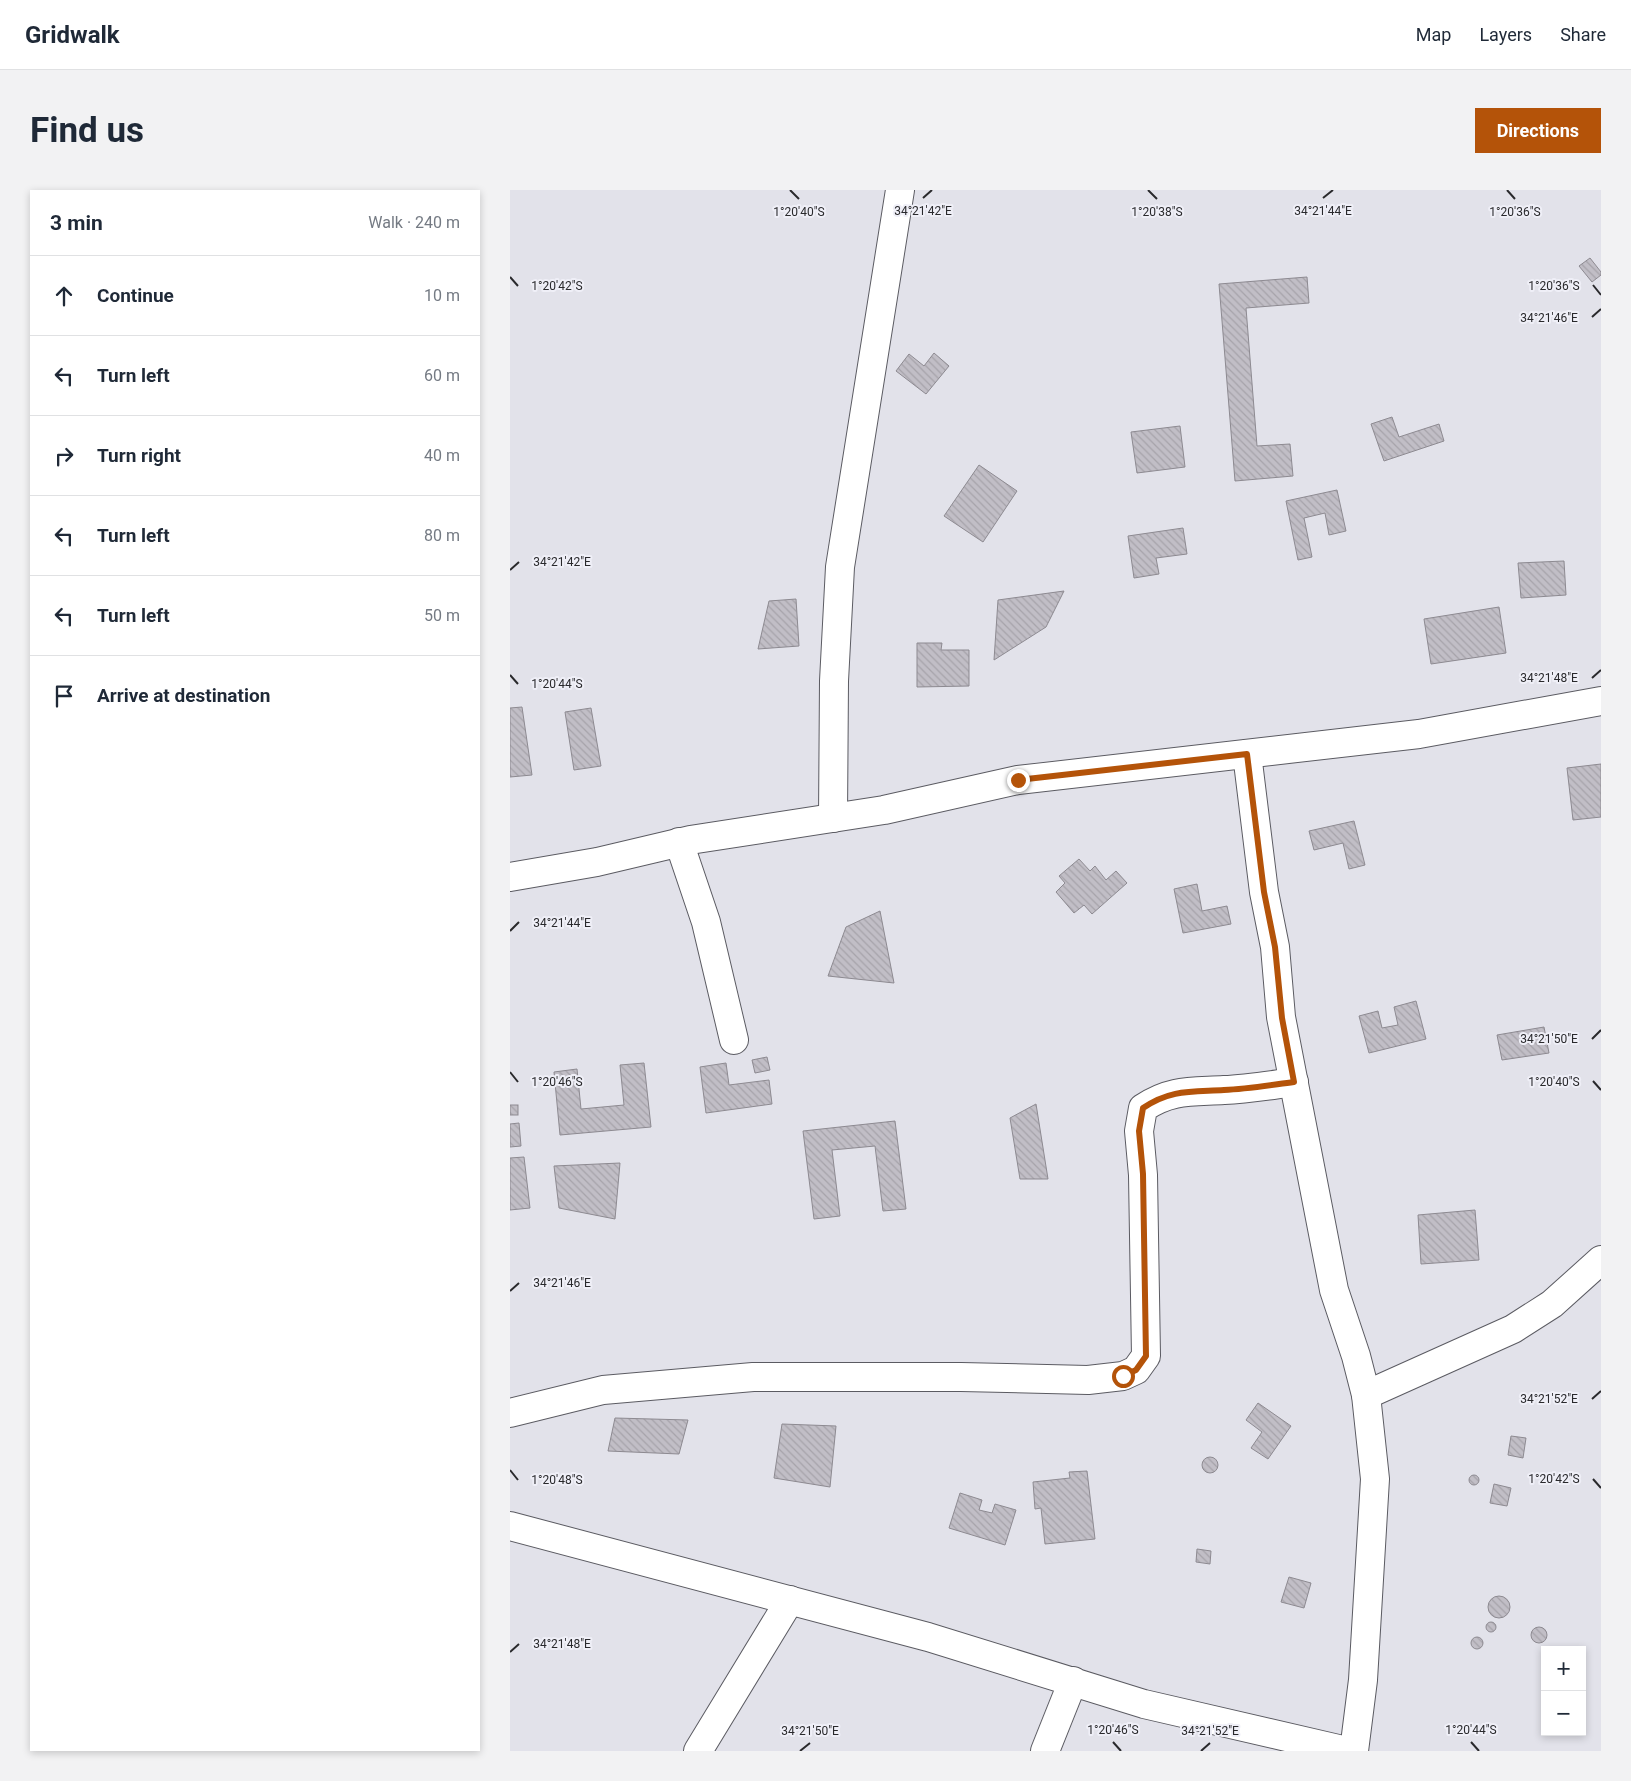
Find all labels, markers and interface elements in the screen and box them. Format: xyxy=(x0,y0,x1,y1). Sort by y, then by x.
text: Gridwalk xyxy=(25,21,120,49)
text: Map xyxy=(1416,24,1451,45)
text: Layers xyxy=(1479,24,1532,45)
text: Share xyxy=(1560,24,1606,45)
button: Directions xyxy=(1475,108,1601,153)
text: Find us xyxy=(30,110,144,151)
text: 34°21'42"E xyxy=(894,204,952,218)
text: 34°21'44"E xyxy=(1294,204,1352,218)
text: 1°20'40"S xyxy=(773,205,825,219)
text: 1°20'38"S xyxy=(1131,205,1183,219)
text: 1°20'36"S xyxy=(1489,205,1541,219)
text: 3 min xyxy=(50,211,103,235)
text: Walk · 240 m xyxy=(368,213,460,232)
text: 1°20'42"S xyxy=(531,279,583,293)
text: 1°20'36"S xyxy=(1528,279,1580,293)
icon: ahead xyxy=(50,282,78,310)
text: Continue xyxy=(97,284,174,307)
text: 10 m xyxy=(424,286,460,305)
text: 34°21'46"E xyxy=(1520,311,1578,325)
icon: left xyxy=(50,362,78,390)
text: Turn left xyxy=(97,364,170,387)
text: 60 m xyxy=(424,366,460,385)
icon: right xyxy=(50,442,78,470)
text: Turn right xyxy=(97,444,181,467)
text: 40 m xyxy=(424,446,460,465)
icon: left xyxy=(50,522,78,550)
text: Turn left xyxy=(97,524,170,547)
text: 80 m xyxy=(424,526,460,545)
text: 34°21'42"E xyxy=(533,555,591,569)
icon: left xyxy=(50,602,78,630)
text: Turn left xyxy=(97,604,170,627)
text: 50 m xyxy=(424,606,460,625)
text: 34°21'48"E xyxy=(1520,671,1578,685)
text: 1°20'44"S xyxy=(531,677,583,691)
icon: arrive xyxy=(50,682,78,710)
text: Arrive at destination xyxy=(97,684,270,707)
route end xyxy=(1007,769,1030,792)
text: 34°21'44"E xyxy=(533,916,591,930)
text: 34°21'50"E xyxy=(1520,1032,1578,1046)
text: 1°20'46"S xyxy=(531,1075,583,1089)
text: 1°20'40"S xyxy=(1528,1075,1580,1089)
text: 34°21'46"E xyxy=(533,1276,591,1290)
route start xyxy=(1112,1365,1135,1388)
text: 34°21'52"E xyxy=(1520,1392,1578,1406)
text: 1°20'42"S xyxy=(1528,1472,1580,1486)
text: 1°20'48"S xyxy=(531,1473,583,1487)
text: 34°21'48"E xyxy=(533,1637,591,1651)
map controls xyxy=(1541,1646,1586,1736)
button: + xyxy=(1541,1646,1586,1691)
button: − xyxy=(1541,1691,1586,1736)
text: 1°20'46"S xyxy=(1087,1723,1139,1737)
text: 1°20'44"S xyxy=(1445,1723,1497,1737)
text: 34°21'50"E xyxy=(781,1724,839,1738)
text: 34°21'52"E xyxy=(1181,1724,1239,1738)

